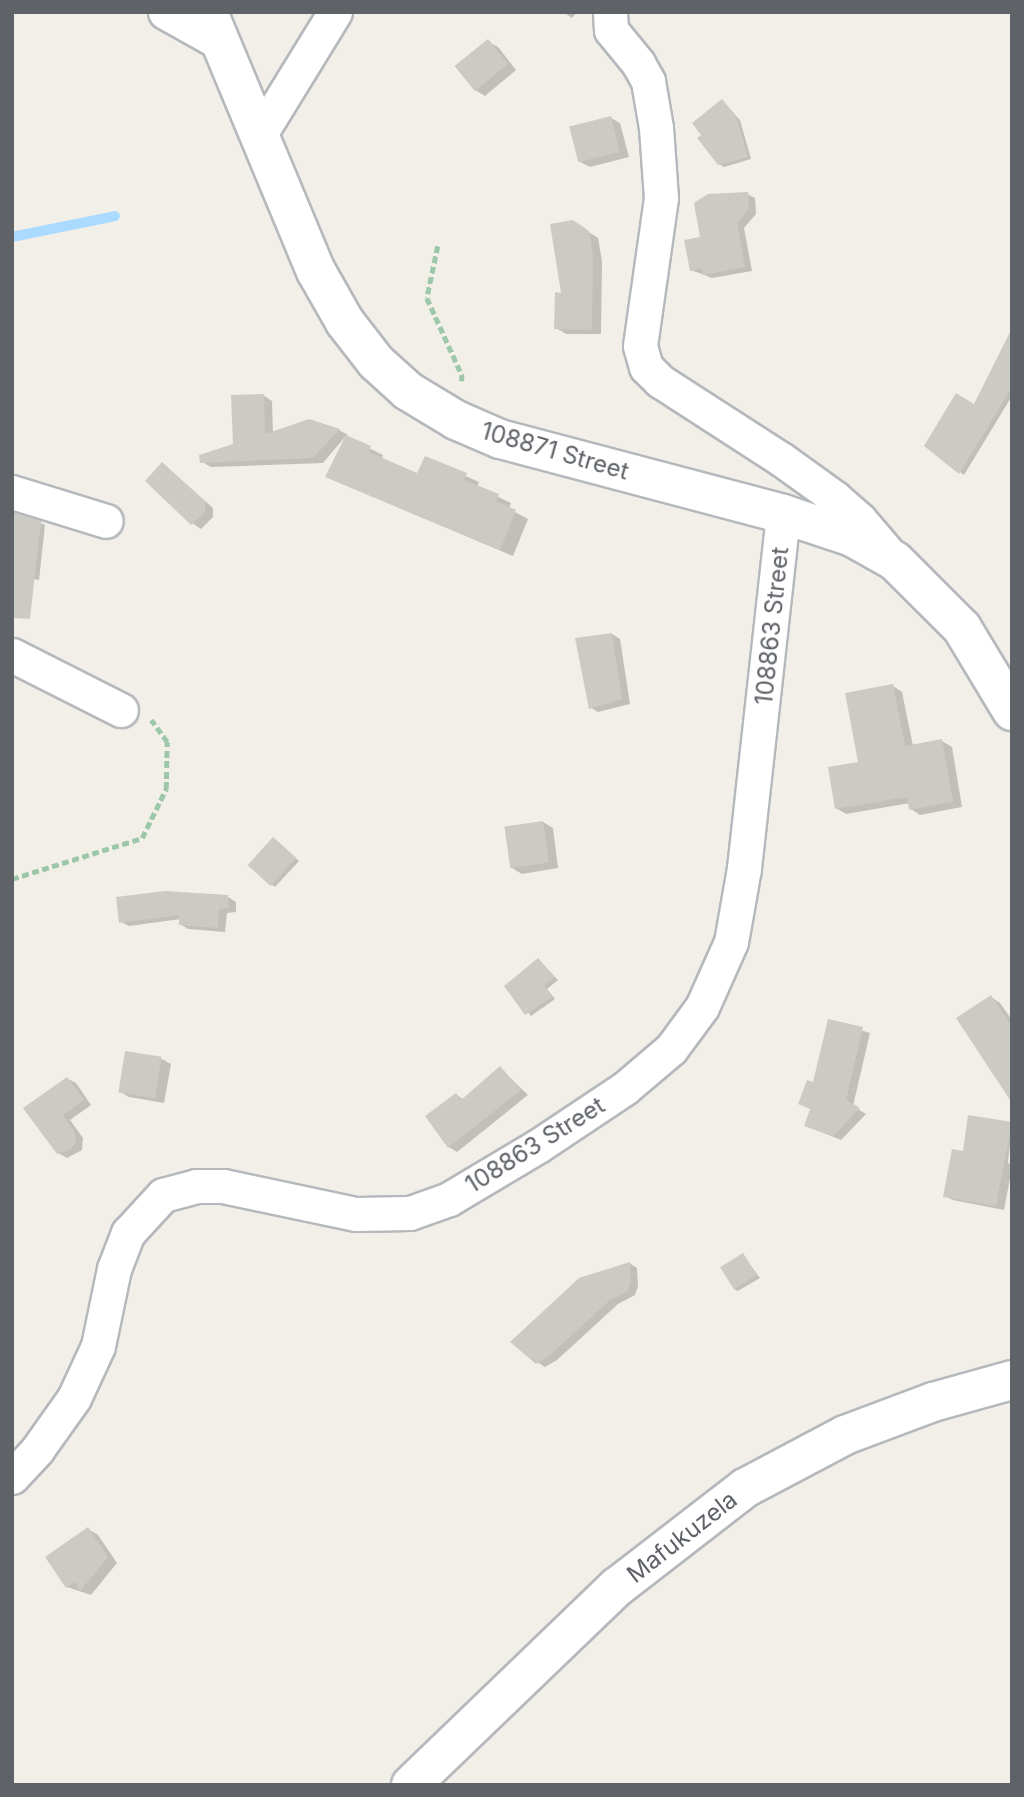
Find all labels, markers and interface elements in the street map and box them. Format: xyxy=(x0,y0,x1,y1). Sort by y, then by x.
street label: 108871 Street xyxy=(478,416,632,486)
street label: 108863 Street xyxy=(749,546,795,706)
street label: 108863 Street xyxy=(460,1091,610,1199)
street label: Mafukuzela xyxy=(621,1485,743,1589)

